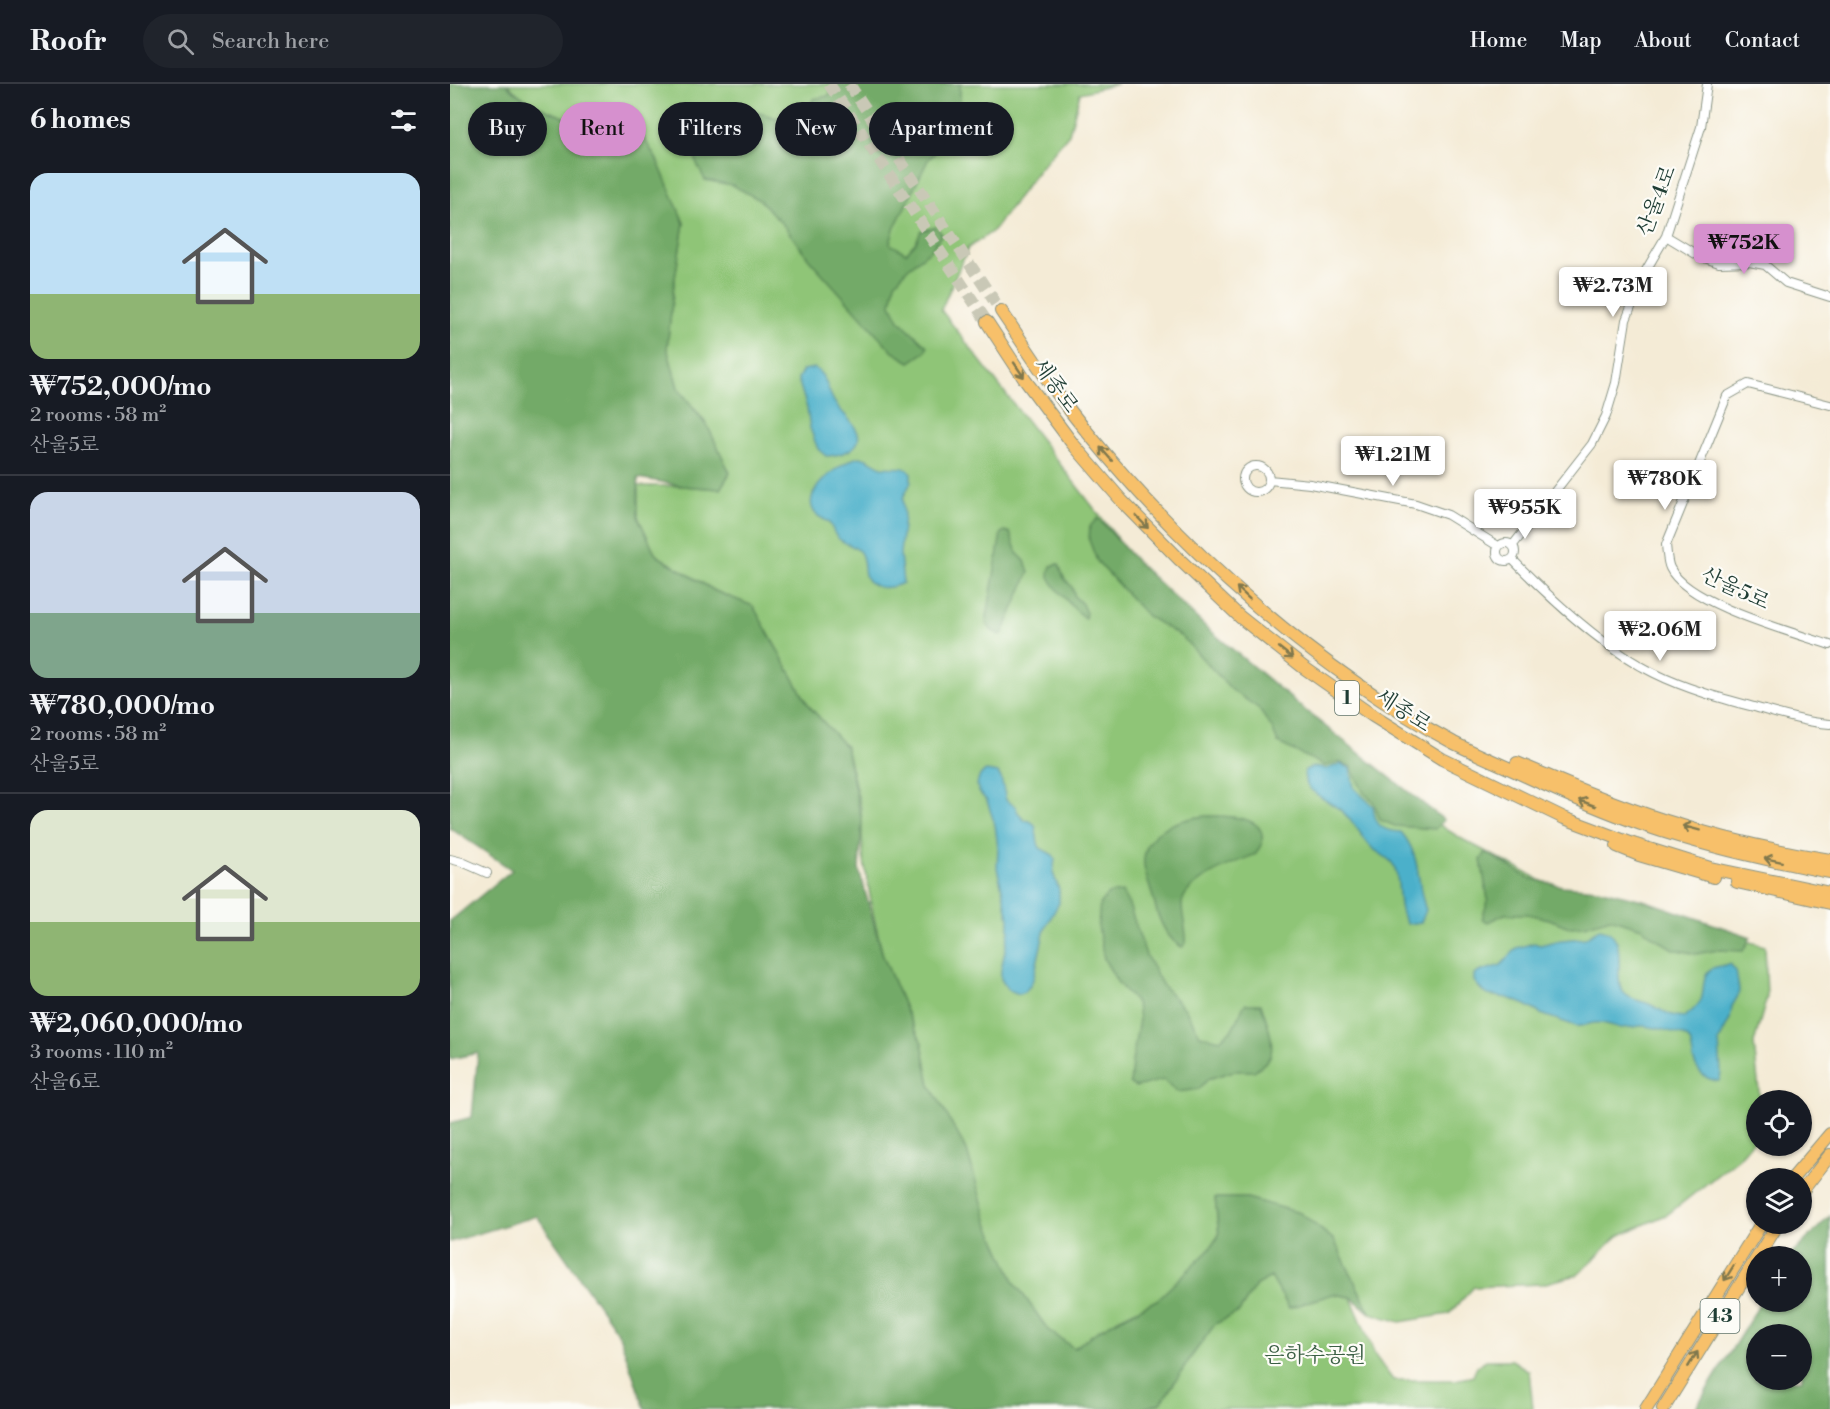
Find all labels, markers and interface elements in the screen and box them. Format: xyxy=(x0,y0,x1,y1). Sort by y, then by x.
search box xyxy=(143,14,563,68)
text: Roofr xyxy=(30,24,107,59)
icon: search xyxy=(164,25,197,58)
text: Search here xyxy=(212,28,329,55)
text: Home xyxy=(1470,28,1527,54)
text: Map xyxy=(1560,28,1602,54)
text: About xyxy=(1635,28,1692,54)
text: Contact xyxy=(1725,28,1800,54)
chip: Buy xyxy=(468,102,547,156)
chip: Rent xyxy=(559,102,646,156)
chip: Filters xyxy=(658,102,763,156)
chip: New xyxy=(775,102,857,156)
chip: Apartment xyxy=(869,102,1014,156)
text: 6 homes xyxy=(30,104,131,136)
icon: filters xyxy=(387,104,420,137)
street label: 산울4로 xyxy=(1632,162,1682,240)
icon: home xyxy=(171,212,279,320)
pin: ₩752K xyxy=(1702,224,1786,275)
text: ₩752K xyxy=(1708,231,1780,256)
pin: ₩2.73M xyxy=(1564,267,1662,318)
text: ₩2.73M xyxy=(1573,274,1653,299)
street label: 세종로 xyxy=(1027,354,1083,418)
one-way arrow xyxy=(1013,362,1025,378)
text: ₩752,000/mo xyxy=(30,371,212,403)
text: 2 rooms · 58 m² xyxy=(30,403,166,428)
text: 산울5로 xyxy=(30,433,99,458)
pin: ₩1.21M xyxy=(1344,436,1442,487)
text: ₩1.21M xyxy=(1355,443,1431,468)
one-way arrow xyxy=(1099,447,1113,462)
pin: ₩780K xyxy=(1623,460,1707,511)
text: ₩780K xyxy=(1628,467,1702,492)
pin: ₩955K xyxy=(1483,489,1567,540)
text: ₩955K xyxy=(1488,496,1562,521)
one-way arrow xyxy=(1135,514,1149,529)
icon: home xyxy=(171,531,279,639)
street label: 산울5로 xyxy=(1697,562,1773,616)
one-way arrow xyxy=(1235,586,1250,600)
pin: ₩2.06M xyxy=(1611,611,1709,662)
text: ₩2.06M xyxy=(1618,618,1702,643)
one-way arrow xyxy=(1277,647,1293,660)
road number: 1 xyxy=(1335,681,1359,715)
street label: 세종로 xyxy=(1370,684,1436,738)
text: ₩780,000/mo xyxy=(30,690,215,722)
text: 2 rooms · 58 m² xyxy=(30,722,166,747)
text: 산울5로 xyxy=(30,752,99,777)
one-way arrow xyxy=(1578,797,1596,808)
one-way arrow xyxy=(1682,822,1701,833)
icon: home xyxy=(171,849,279,957)
one-way arrow xyxy=(1763,854,1783,865)
text: ₩2,060,000/mo xyxy=(30,1008,243,1040)
text: 3 rooms · 110 m² xyxy=(30,1040,173,1065)
text: 산울6로 xyxy=(30,1070,100,1095)
map controls xyxy=(1746,1090,1812,1390)
button: locate xyxy=(1746,1090,1812,1156)
button: layers xyxy=(1746,1168,1812,1234)
button: + xyxy=(1746,1246,1812,1312)
one-way arrow xyxy=(1723,1265,1736,1282)
road number: 43 xyxy=(1700,1299,1740,1333)
button: − xyxy=(1746,1324,1812,1390)
park label: 은하수공원 xyxy=(1264,1343,1366,1369)
one-way arrow xyxy=(1688,1351,1700,1368)

